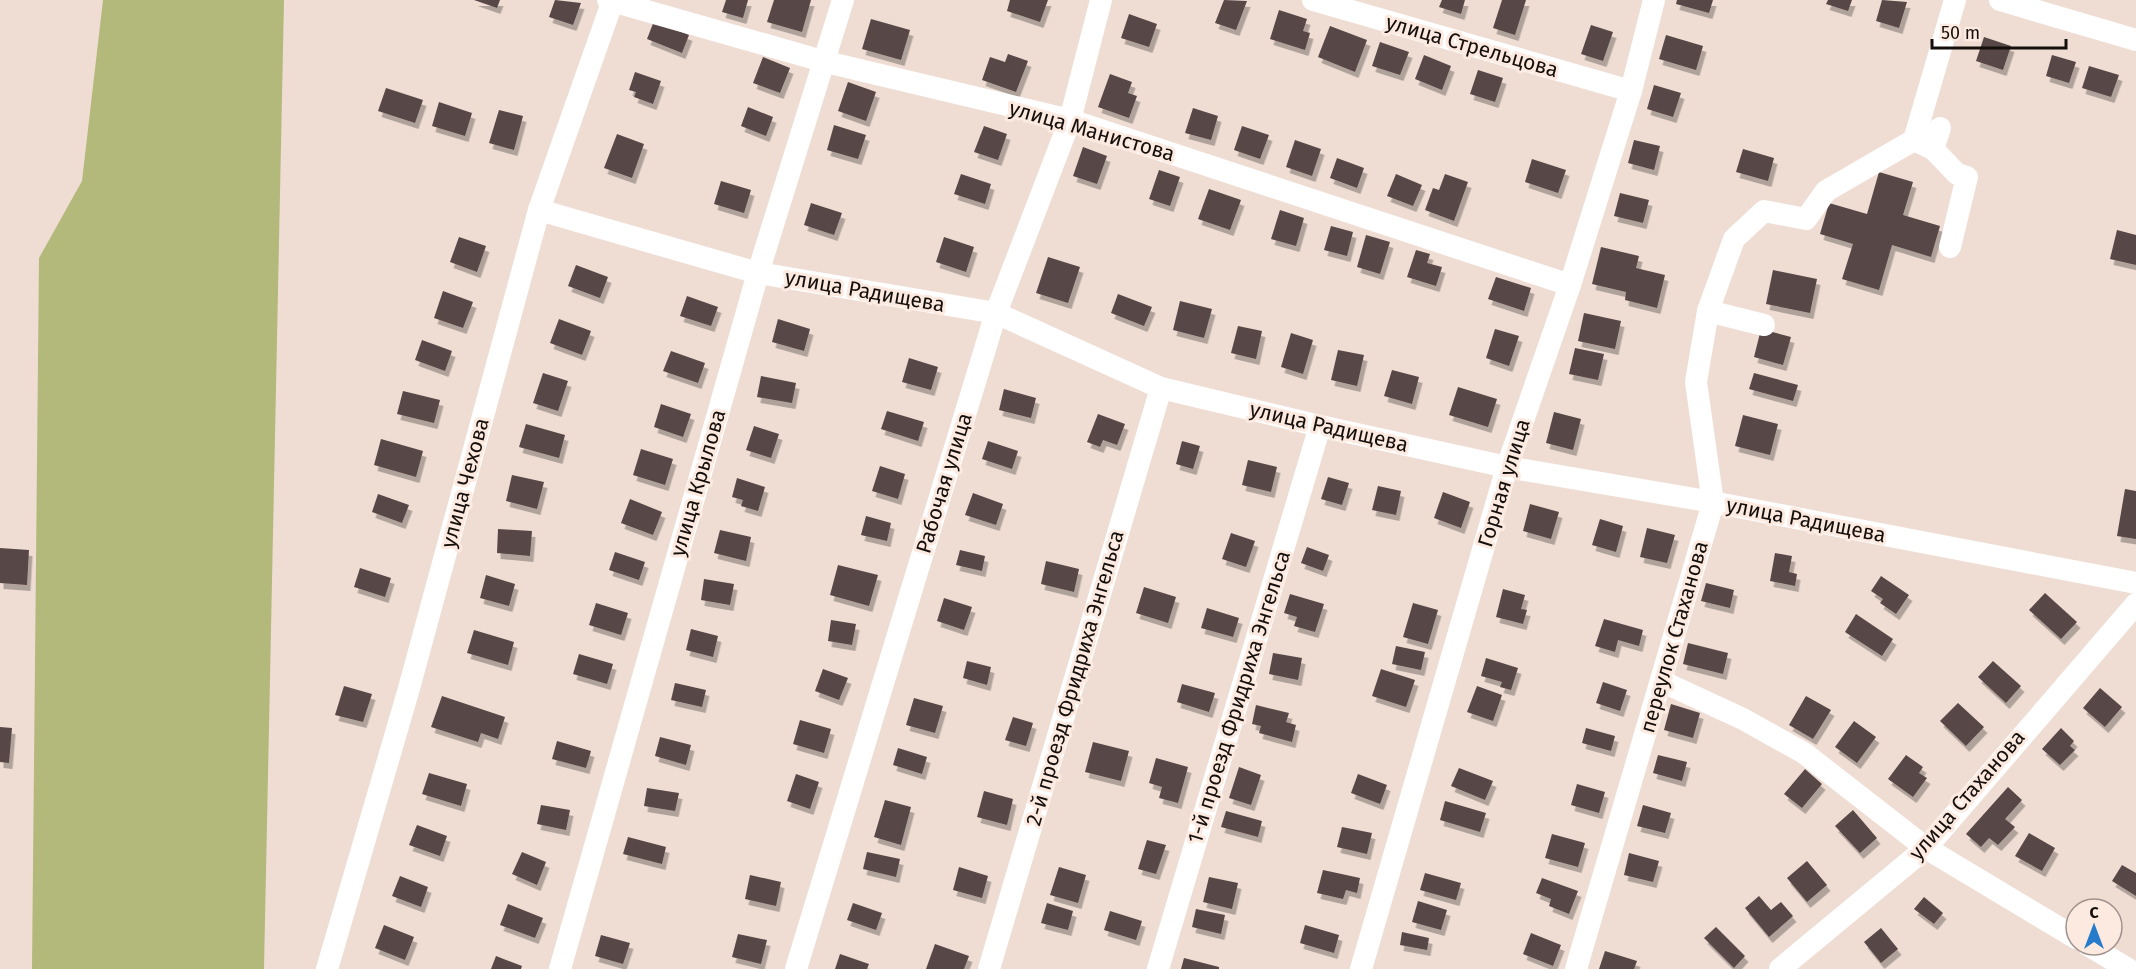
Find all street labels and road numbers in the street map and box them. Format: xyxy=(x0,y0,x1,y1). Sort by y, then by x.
street label: улица Стрельцова xyxy=(1383,9,1561,83)
street label: улица Манистова xyxy=(1006,95,1178,167)
street label: улица Радищева xyxy=(783,264,947,318)
street label: улица Радищева xyxy=(1247,396,1411,458)
street label: улица Крылова xyxy=(665,406,731,560)
street label: Рабочая улица xyxy=(910,410,978,556)
street label: улица Чехова xyxy=(435,415,495,551)
street label: Горная улица xyxy=(1472,416,1536,550)
street label: улица Радищева xyxy=(1724,492,1888,548)
street label: 2-й проезд Фридриха Энгельса xyxy=(1020,527,1130,829)
street label: переулок Стаханова xyxy=(1634,538,1714,736)
street label: 1-й проезд Фридриха Энгельса xyxy=(1182,547,1296,847)
street label: улица Стаханова xyxy=(1903,725,2031,865)

